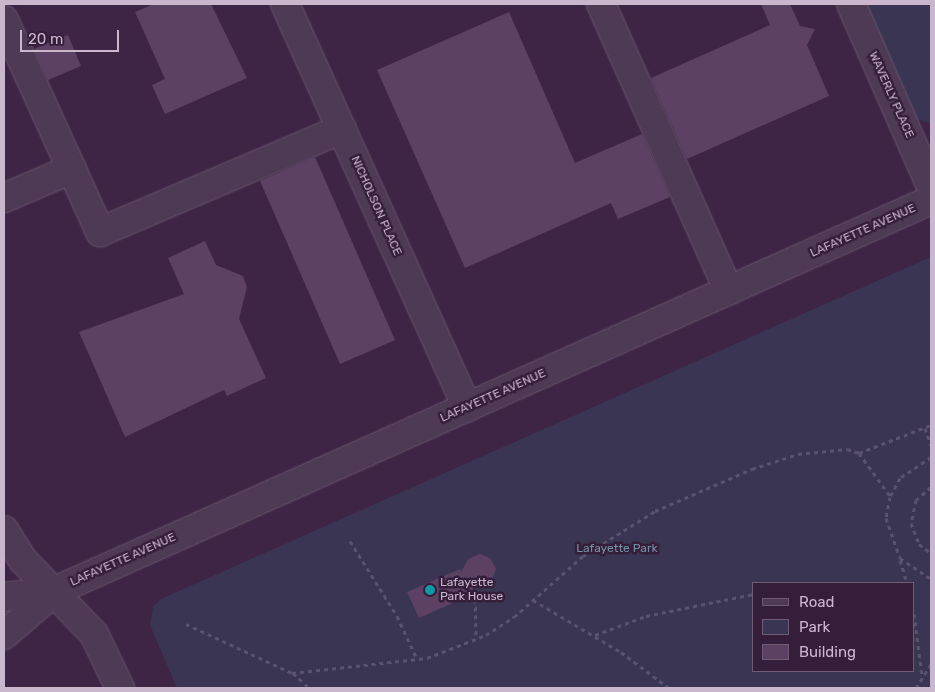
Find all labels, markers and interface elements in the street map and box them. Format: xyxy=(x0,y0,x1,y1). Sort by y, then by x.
scale bar xyxy=(22,20,121,52)
text: 20 m xyxy=(28,30,63,48)
street label: WAVERLY PLACE xyxy=(865,49,917,141)
street label: NICHOLSON PLACE xyxy=(348,154,404,258)
street label: LAFAYETTE AVENUE xyxy=(808,201,918,261)
street label: LAFAYETTE AVENUE xyxy=(438,366,548,426)
street label: LAFAYETTE AVENUE xyxy=(68,530,178,590)
park label: Lafayette Park xyxy=(576,542,658,556)
place label: Lafayette Park House xyxy=(440,576,503,604)
legend xyxy=(752,582,915,672)
marker: Lafayette Park House xyxy=(424,584,436,596)
text: Road xyxy=(799,593,835,611)
text: Park xyxy=(799,618,830,636)
text: Building xyxy=(799,643,856,661)

